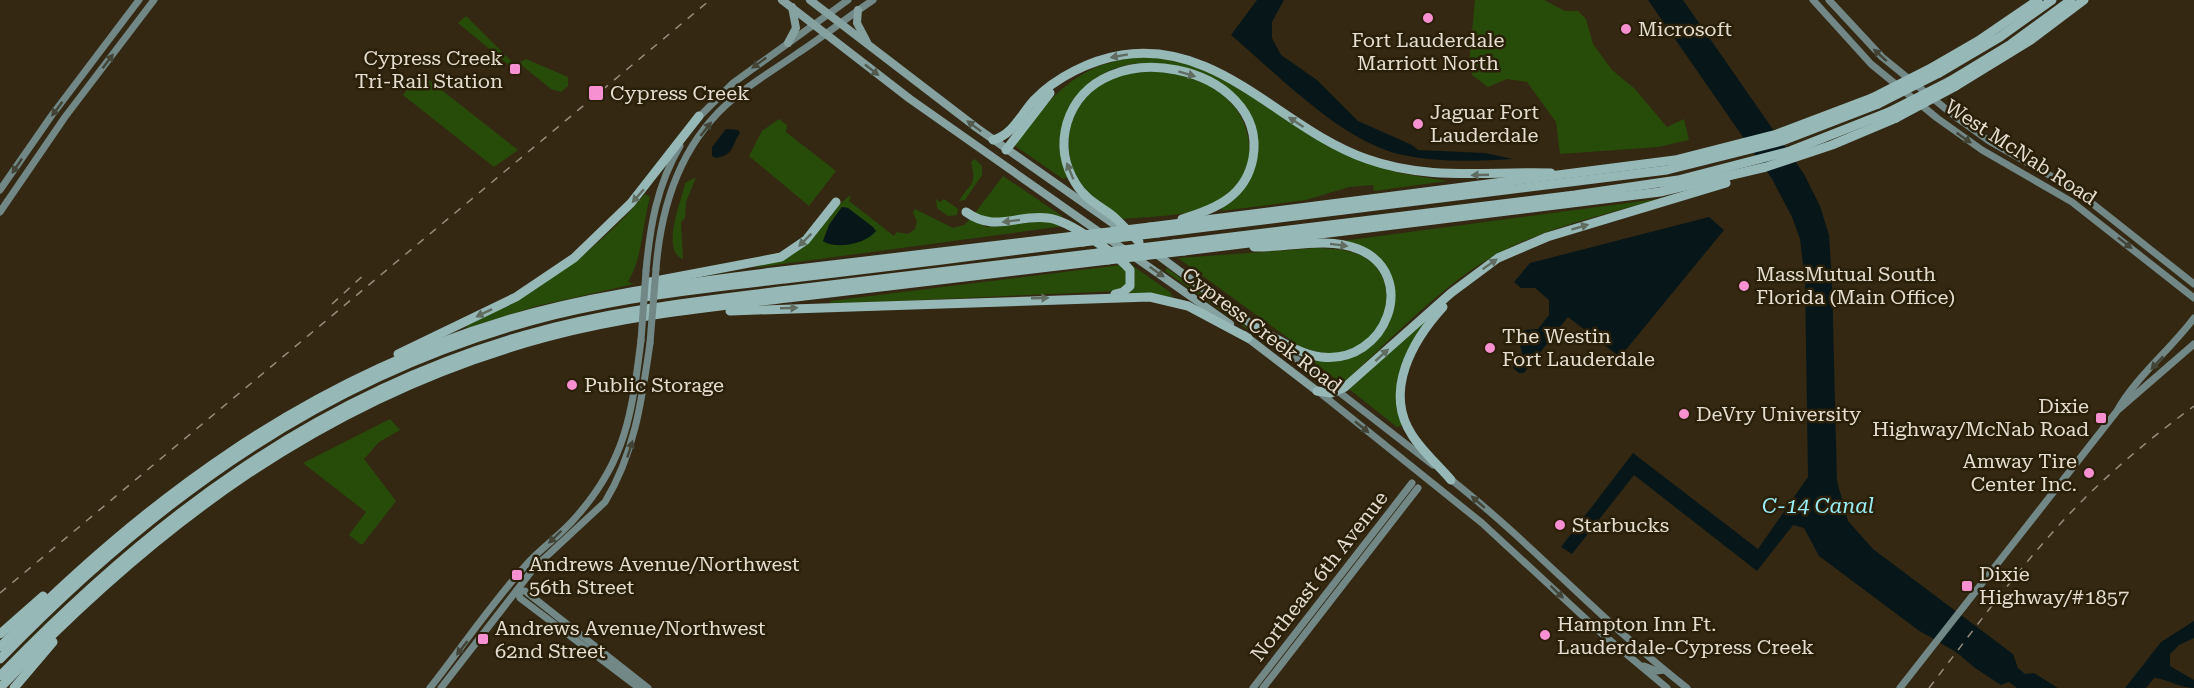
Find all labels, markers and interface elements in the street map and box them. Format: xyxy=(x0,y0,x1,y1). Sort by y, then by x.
marker: Fort Lauderdale Marriott North xyxy=(1421,11,1435,25)
place label: Microsoft xyxy=(1638,17,1733,41)
marker: Microsoft xyxy=(1619,22,1633,36)
place label: Fort Lauderdale Marriott North xyxy=(1352,28,1504,75)
place label: Cypress Creek Tri-Rail Station xyxy=(355,46,503,93)
one-way arrow xyxy=(1873,49,1888,62)
one-way arrow xyxy=(1110,52,1129,61)
one-way arrow xyxy=(102,53,114,68)
one-way arrow xyxy=(752,57,768,69)
marker: Cypress Creek Tri-Rail Station xyxy=(508,62,522,76)
one-way arrow xyxy=(865,63,880,75)
one-way arrow xyxy=(1178,69,1196,79)
place label: Cypress Creek xyxy=(610,81,750,105)
marker: Cypress Creek xyxy=(587,84,605,102)
street label: West McNab Road xyxy=(1941,94,2102,210)
one-way arrow xyxy=(51,100,63,116)
place label: Jaguar Fort Lauderdale xyxy=(1430,100,1539,147)
one-way arrow xyxy=(1288,116,1304,127)
marker: Jaguar Fort Lauderdale xyxy=(1411,117,1425,131)
one-way arrow xyxy=(966,120,981,132)
one-way arrow xyxy=(700,121,712,137)
one-way arrow xyxy=(1955,132,1971,144)
one-way arrow xyxy=(11,157,23,173)
one-way arrow xyxy=(1065,161,1075,179)
one-way arrow xyxy=(1470,170,1489,179)
one-way arrow xyxy=(632,188,645,203)
one-way arrow xyxy=(1001,216,1020,225)
one-way arrow xyxy=(1571,222,1589,231)
one-way arrow xyxy=(798,233,812,247)
one-way arrow xyxy=(2117,237,2133,250)
one-way arrow xyxy=(1330,240,1349,250)
one-way arrow xyxy=(1481,258,1497,270)
street label: Cypress Creek Road xyxy=(1177,262,1347,398)
place label: MassMutual South Florida (Main Office) xyxy=(1756,262,1955,309)
one-way arrow xyxy=(1148,266,1164,278)
marker: MassMutual South Florida (Main Office) xyxy=(1737,279,1751,293)
one-way arrow xyxy=(1031,294,1050,303)
one-way arrow xyxy=(780,304,799,313)
one-way arrow xyxy=(475,308,492,318)
place label: The Westin Fort Lauderdale xyxy=(1502,324,1655,371)
marker: The Westin Fort Lauderdale xyxy=(1483,341,1497,355)
one-way arrow xyxy=(1374,349,1389,362)
one-way arrow xyxy=(2151,355,2164,370)
place label: Public Storage xyxy=(584,373,724,397)
marker: Public Storage xyxy=(565,378,579,392)
place label: Dixie Highway/McNab Road xyxy=(1872,394,2089,441)
place label: DeVry University xyxy=(1696,402,1861,426)
marker: DeVry University xyxy=(1677,407,1691,421)
marker: Dixie Highway/McNab Road xyxy=(2094,411,2108,425)
one-way arrow xyxy=(1354,421,1370,434)
one-way arrow xyxy=(625,440,635,458)
place label: Amway Tire Center Inc. xyxy=(1963,449,2077,496)
marker: Amway Tire Center Inc. xyxy=(2082,466,2096,480)
street label: Northeast 6th Avenue xyxy=(1245,486,1393,666)
water label: C-14 Canal xyxy=(1762,494,1874,518)
one-way arrow xyxy=(1471,496,1486,509)
place label: Starbucks xyxy=(1572,513,1669,537)
marker: Starbucks xyxy=(1553,518,1567,532)
one-way arrow xyxy=(549,530,563,544)
place label: Andrews Avenue/Northwest 56th Street xyxy=(529,552,800,599)
place label: Dixie Highway/#1857 xyxy=(1979,562,2129,609)
marker: Andrews Avenue/Northwest 56th Street xyxy=(510,568,524,582)
marker: Dixie Highway/#1857 xyxy=(1960,579,1974,593)
one-way arrow xyxy=(1550,585,1564,599)
place label: Hampton Inn Ft. Lauderdale-Cypress Creek xyxy=(1557,612,1814,659)
place label: Andrews Avenue/Northwest 62nd Street xyxy=(495,616,766,663)
marker: Hampton Inn Ft. Lauderdale-Cypress Creek xyxy=(1538,628,1552,642)
marker: Andrews Avenue/Northwest 62nd Street xyxy=(476,632,490,646)
one-way arrow xyxy=(455,640,468,656)

